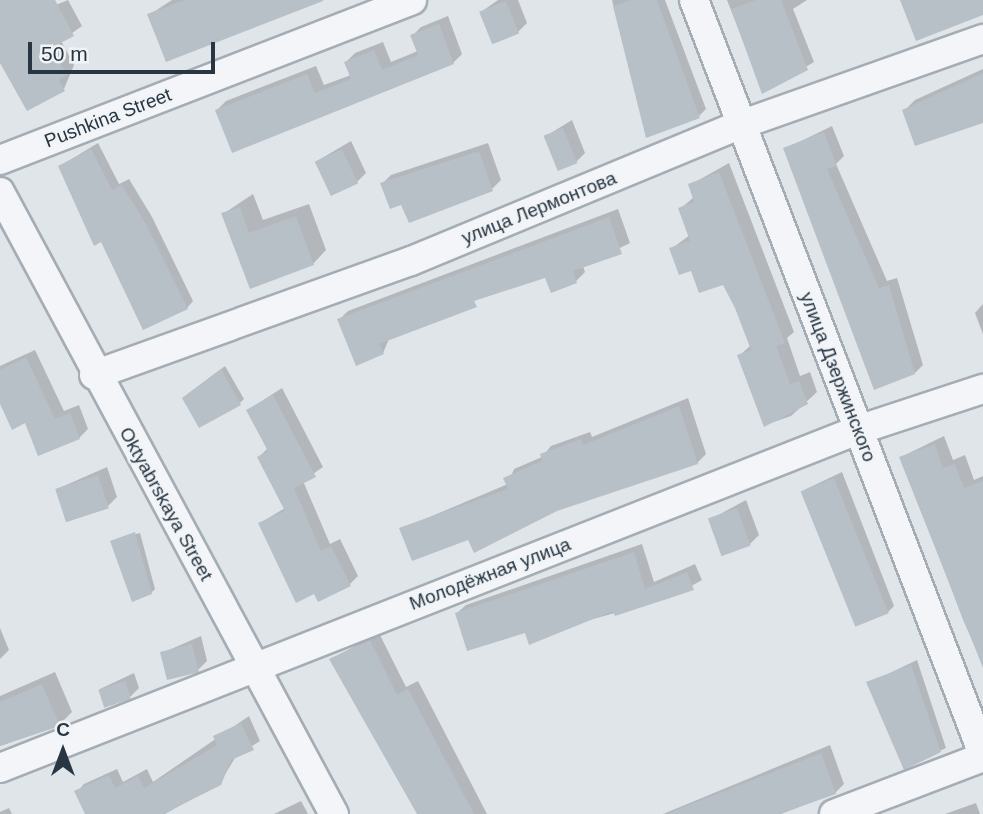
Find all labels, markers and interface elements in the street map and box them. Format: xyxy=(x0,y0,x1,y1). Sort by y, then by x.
scale bar xyxy=(32,28,219,72)
text: 50 m xyxy=(41,42,88,65)
street label: Pushkina Street xyxy=(41,83,175,153)
street label: улица Лермонтова xyxy=(458,167,620,249)
street label: улица Дзержинского xyxy=(795,289,881,465)
street label: Oktyabrskaya Street xyxy=(114,423,218,585)
street label: Молодёжная улица xyxy=(406,533,574,615)
north arrow xyxy=(28,716,98,786)
text: С xyxy=(56,719,70,740)

